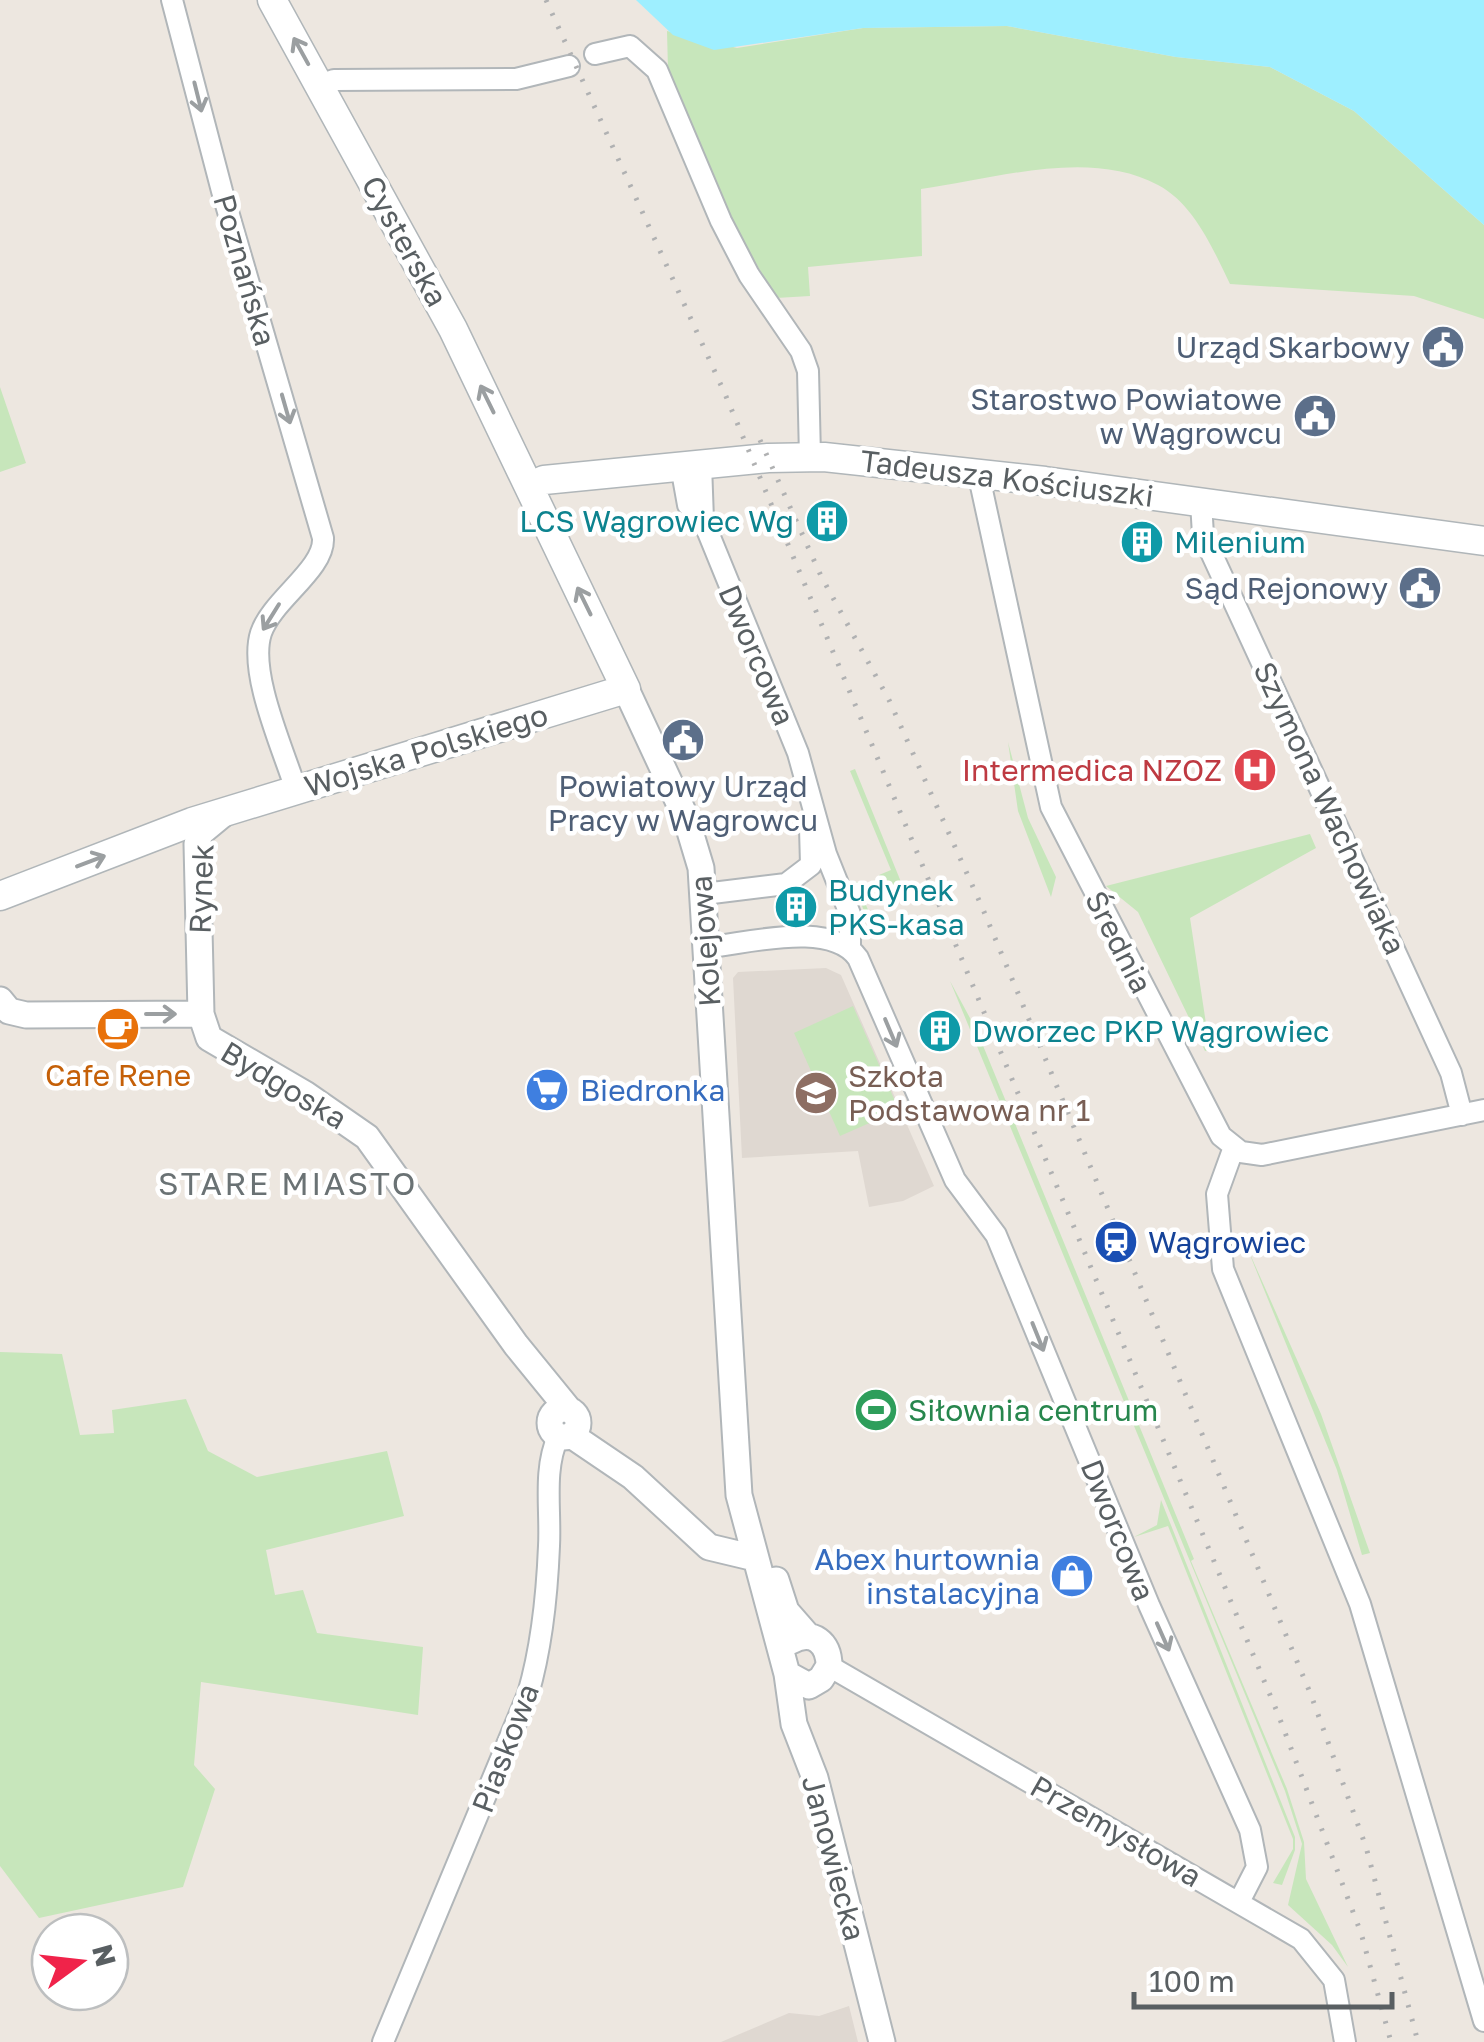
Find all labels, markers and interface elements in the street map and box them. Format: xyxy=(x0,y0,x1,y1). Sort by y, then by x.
one-way arrow xyxy=(290,36,310,66)
one-way arrow xyxy=(189,81,208,112)
street label: Cysterska xyxy=(354,169,456,313)
street label: Poznańska xyxy=(206,190,284,350)
public building icon: Urząd Skarbowy xyxy=(1420,324,1466,370)
place label: Urząd Skarbowy xyxy=(1176,329,1410,365)
place label: Starostwo Powiatowe w Wągrowcu xyxy=(970,381,1282,451)
one-way arrow xyxy=(477,385,496,414)
one-way arrow xyxy=(278,393,296,425)
public building icon: Starostwo Powiatowe w Wągrowcu xyxy=(1292,393,1338,439)
street label: Tadeusza Kościuszki xyxy=(858,442,1156,514)
building icon: LCS Wągrowiec Wg xyxy=(804,498,850,544)
place label: LCS Wągrowiec Wg xyxy=(519,503,794,539)
building icon: Milenium xyxy=(1119,519,1165,565)
place label: Milenium xyxy=(1174,524,1306,560)
public building icon: Sąd Rejonowy xyxy=(1397,565,1443,611)
place label: Sąd Rejonowy xyxy=(1185,570,1388,606)
street label: Dworcowa xyxy=(711,579,803,731)
one-way arrow xyxy=(573,587,592,617)
one-way arrow xyxy=(261,602,281,631)
street label: Szymona Wachowiaka xyxy=(1246,656,1414,960)
street label: Wojska Polskiego xyxy=(300,696,552,804)
public building icon: Powiatowy Urząd Pracy w Wagrowcu xyxy=(660,717,706,763)
hospital icon: Intermedica NZOZ xyxy=(1232,747,1278,793)
place label: Intermedica NZOZ xyxy=(962,752,1222,788)
place label: Powiatowy Urząd Pracy w Wagrowcu xyxy=(548,768,818,838)
street label: Rynek xyxy=(181,843,221,935)
one-way arrow xyxy=(75,851,106,869)
place label: Budynek PKS-kasa xyxy=(828,872,965,942)
street label: Kolejowa xyxy=(682,874,728,1008)
building icon: Budynek PKS-kasa xyxy=(773,884,819,930)
street label: Średnia xyxy=(1078,885,1160,999)
one-way arrow xyxy=(144,1004,176,1024)
cafe icon: Cafe Rene xyxy=(95,1006,141,1052)
building icon: Dworzec PKP Wągrowiec xyxy=(917,1008,963,1054)
place label: Dworzec PKP Wągrowiec xyxy=(972,1013,1329,1049)
one-way arrow xyxy=(884,1017,902,1048)
street label: Bydgoska xyxy=(215,1033,353,1137)
place label: Cafe Rene xyxy=(45,1057,191,1093)
place label: Szkoła Podstawowa nr 1 xyxy=(848,1058,1090,1128)
supermarket icon: Biedronka xyxy=(524,1067,570,1113)
school or university icon: Szkoła Podstawowa nr 1 xyxy=(793,1070,839,1116)
place label: Biedronka xyxy=(580,1072,725,1108)
district label: STARE MIASTO xyxy=(158,1164,418,1202)
station icon: Wągrowiec xyxy=(1093,1219,1139,1265)
place label: Wągrowiec xyxy=(1148,1224,1306,1260)
one-way arrow xyxy=(1030,1321,1048,1351)
sports icon: Siłownia centrum xyxy=(853,1387,899,1433)
place label: Siłownia centrum xyxy=(908,1392,1158,1428)
street label: Dworcowa xyxy=(1073,1454,1163,1606)
place label: Abex hurtownia instalacyjna xyxy=(814,1541,1040,1611)
shop icon: Abex hurtownia instalacyjna xyxy=(1049,1553,1095,1599)
one-way arrow xyxy=(1155,1621,1173,1652)
street label: Piaskowa xyxy=(464,1678,546,1818)
street label: Przemysłowa xyxy=(1024,1768,1208,1894)
street label: Janowiecka xyxy=(795,1772,873,1944)
north arrow xyxy=(30,1912,130,2012)
text: N xyxy=(86,1941,123,1970)
scale bar xyxy=(1134,1947,1392,2009)
text: 100 m xyxy=(1149,1963,1235,1999)

